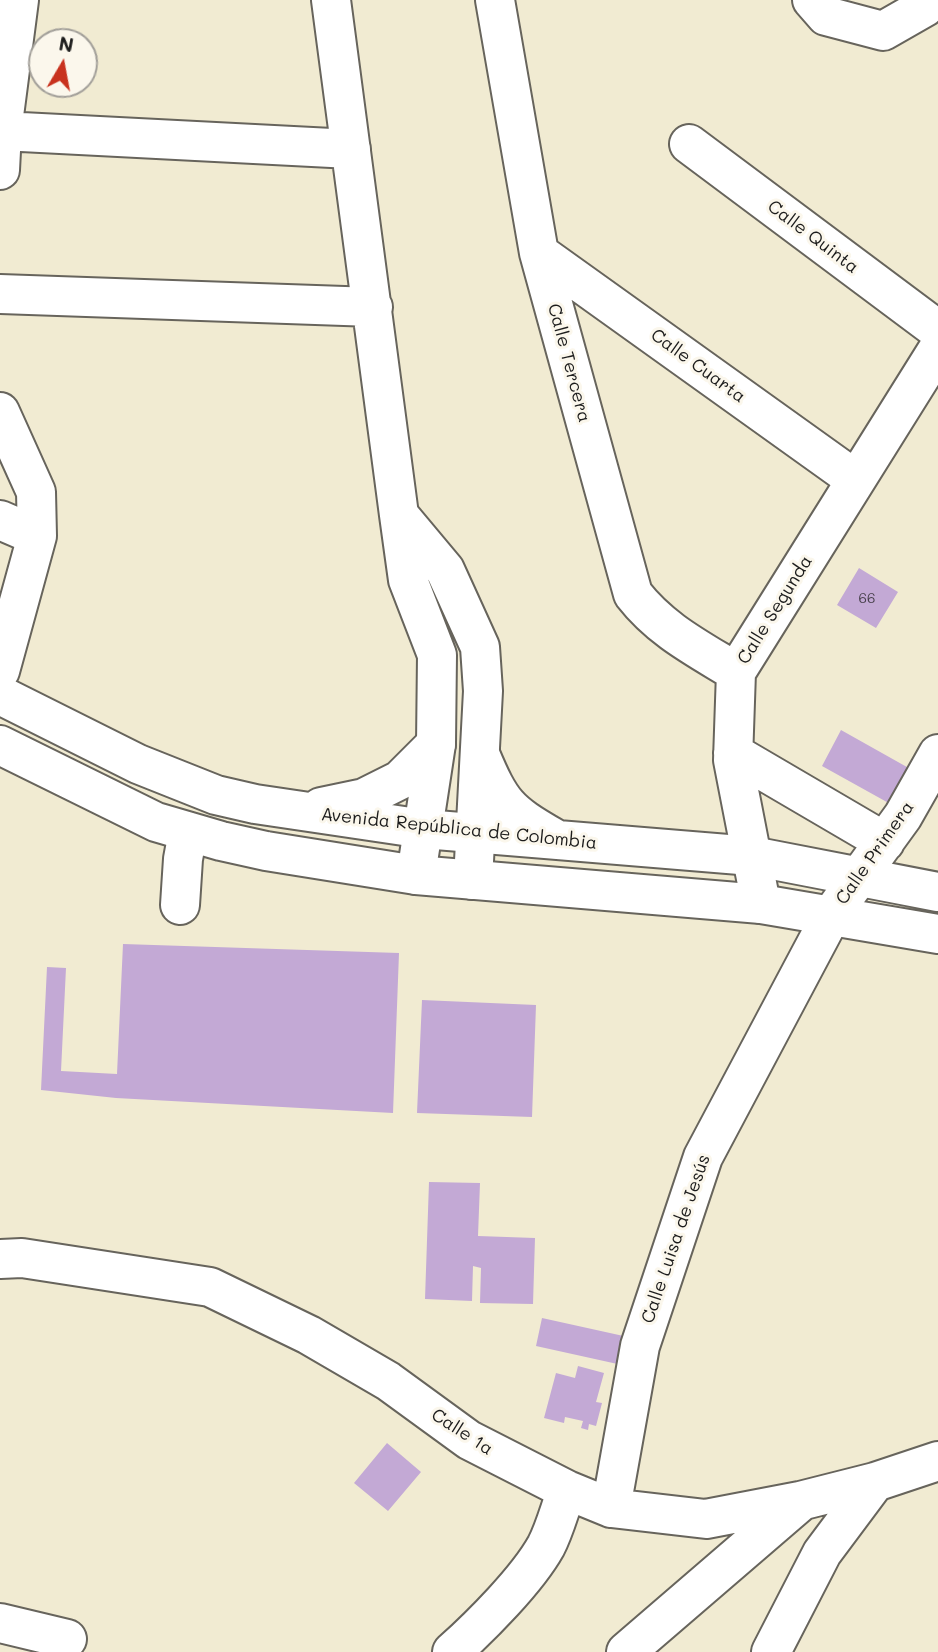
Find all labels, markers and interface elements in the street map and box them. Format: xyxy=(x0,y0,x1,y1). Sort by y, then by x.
north arrow xyxy=(28,28,98,98)
text: N xyxy=(57,30,76,57)
street label: Calle Quinta xyxy=(763,196,863,278)
street label: Calle Tercera xyxy=(543,301,595,425)
street label: Calle Cuarta xyxy=(646,324,750,408)
street label: Calle Segunda xyxy=(733,552,817,668)
house number: 66 xyxy=(859,591,875,607)
street label: Calle Primera xyxy=(831,797,919,909)
street label: Avenida República de Colombia xyxy=(320,804,598,854)
street label: Calle Luisa de Jesús xyxy=(637,1152,715,1326)
street label: Calle 1a xyxy=(427,1404,497,1460)

